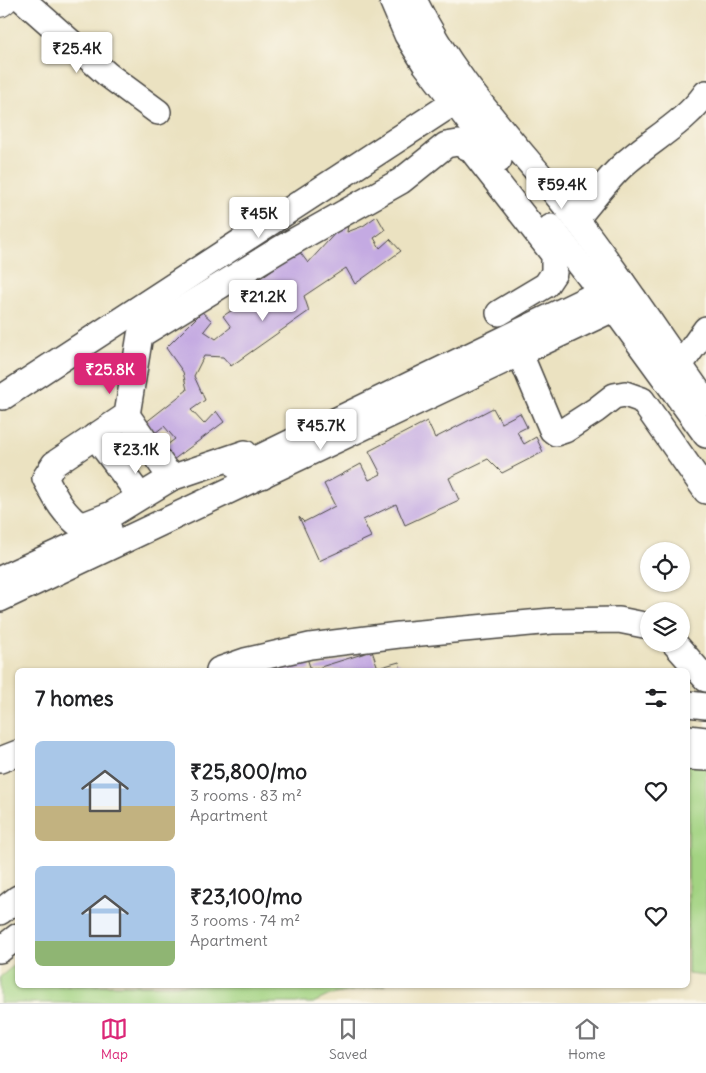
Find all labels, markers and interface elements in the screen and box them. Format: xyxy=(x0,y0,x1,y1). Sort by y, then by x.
pin: ₹25.4K xyxy=(36,32,118,74)
text: ₹25.4K xyxy=(52,38,102,58)
pin: ₹59.4K xyxy=(521,168,603,210)
text: ₹59.4K xyxy=(537,174,587,194)
pin: ₹45K xyxy=(229,196,289,239)
text: ₹45K xyxy=(240,203,278,223)
pin: ₹21.2K xyxy=(222,280,304,322)
text: ₹21.2K xyxy=(240,286,286,306)
pin: ₹25.8K xyxy=(69,352,151,395)
text: ₹25.8K xyxy=(85,359,135,379)
pin: ₹45.7K xyxy=(280,408,362,451)
text: ₹45.7K xyxy=(297,415,345,435)
pin: ₹23.1K xyxy=(95,432,177,475)
text: ₹23.1K xyxy=(113,439,159,459)
map controls xyxy=(640,542,690,652)
button: locate xyxy=(640,542,690,592)
button: layers xyxy=(640,602,690,652)
icon: filters xyxy=(642,684,670,712)
text: 7 homes xyxy=(35,685,114,712)
text: ₹25,800/mo xyxy=(190,758,307,785)
icon: home xyxy=(75,761,135,821)
icon: heart xyxy=(642,777,670,805)
text: 3 rooms · 83 m² xyxy=(190,785,302,805)
text: Apartment xyxy=(190,805,268,825)
text: ₹23,100/mo xyxy=(190,883,302,910)
icon: home xyxy=(75,886,135,946)
icon: heart xyxy=(642,902,670,930)
text: 3 rooms · 74 m² xyxy=(190,910,300,930)
text: Apartment xyxy=(190,930,268,950)
tab: Map xyxy=(100,1015,128,1063)
tab: Saved xyxy=(329,1015,367,1063)
tab: Home xyxy=(568,1015,606,1063)

